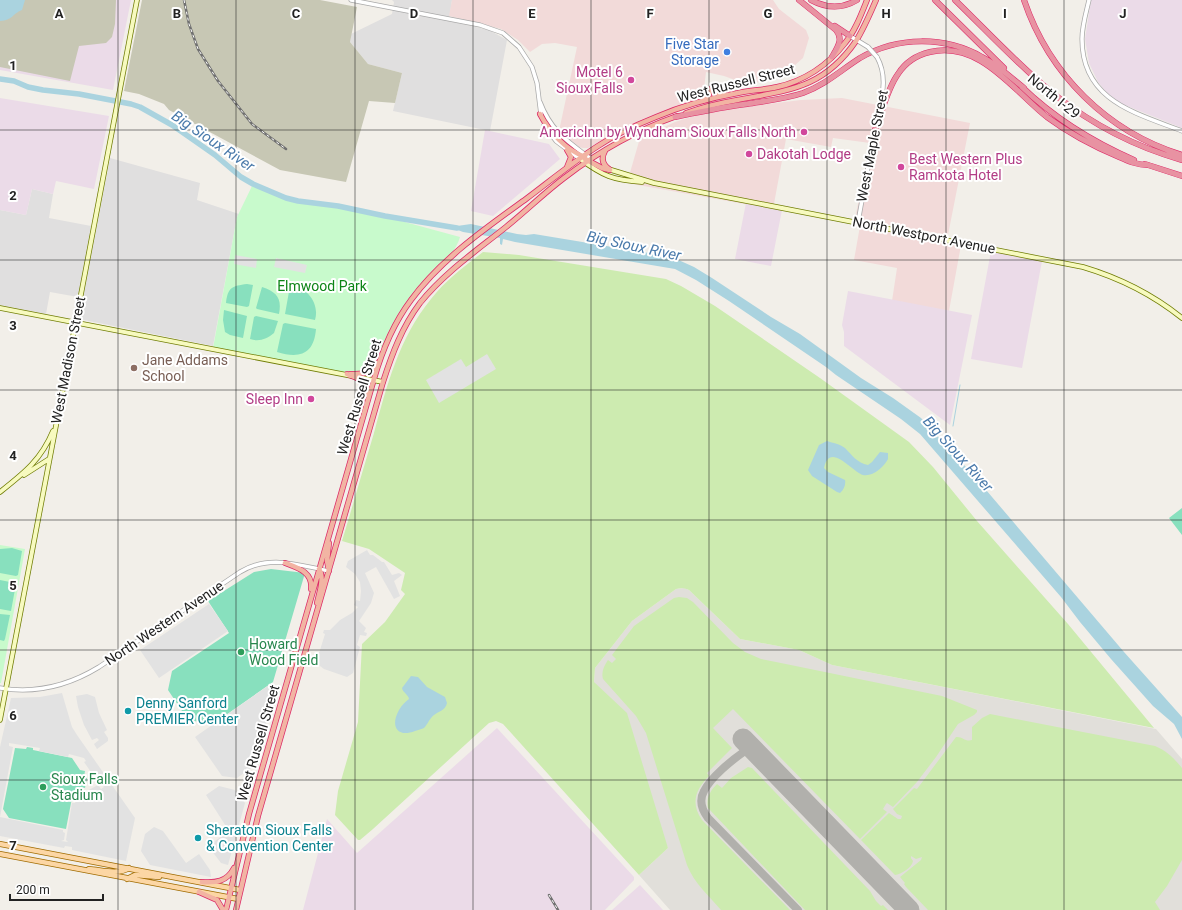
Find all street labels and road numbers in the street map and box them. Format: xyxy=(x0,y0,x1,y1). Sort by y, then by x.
street label: West Russell Street xyxy=(676,61,797,105)
street label: North I-29 xyxy=(1025,70,1083,122)
street label: West Maple Street xyxy=(853,88,891,203)
street label: North Westport Avenue xyxy=(851,213,997,257)
street label: West Madison Street xyxy=(48,295,88,425)
street label: West Russell Street xyxy=(334,337,384,457)
street label: North Western Avenue xyxy=(102,577,226,669)
street label: West Russell Street xyxy=(234,683,282,803)

